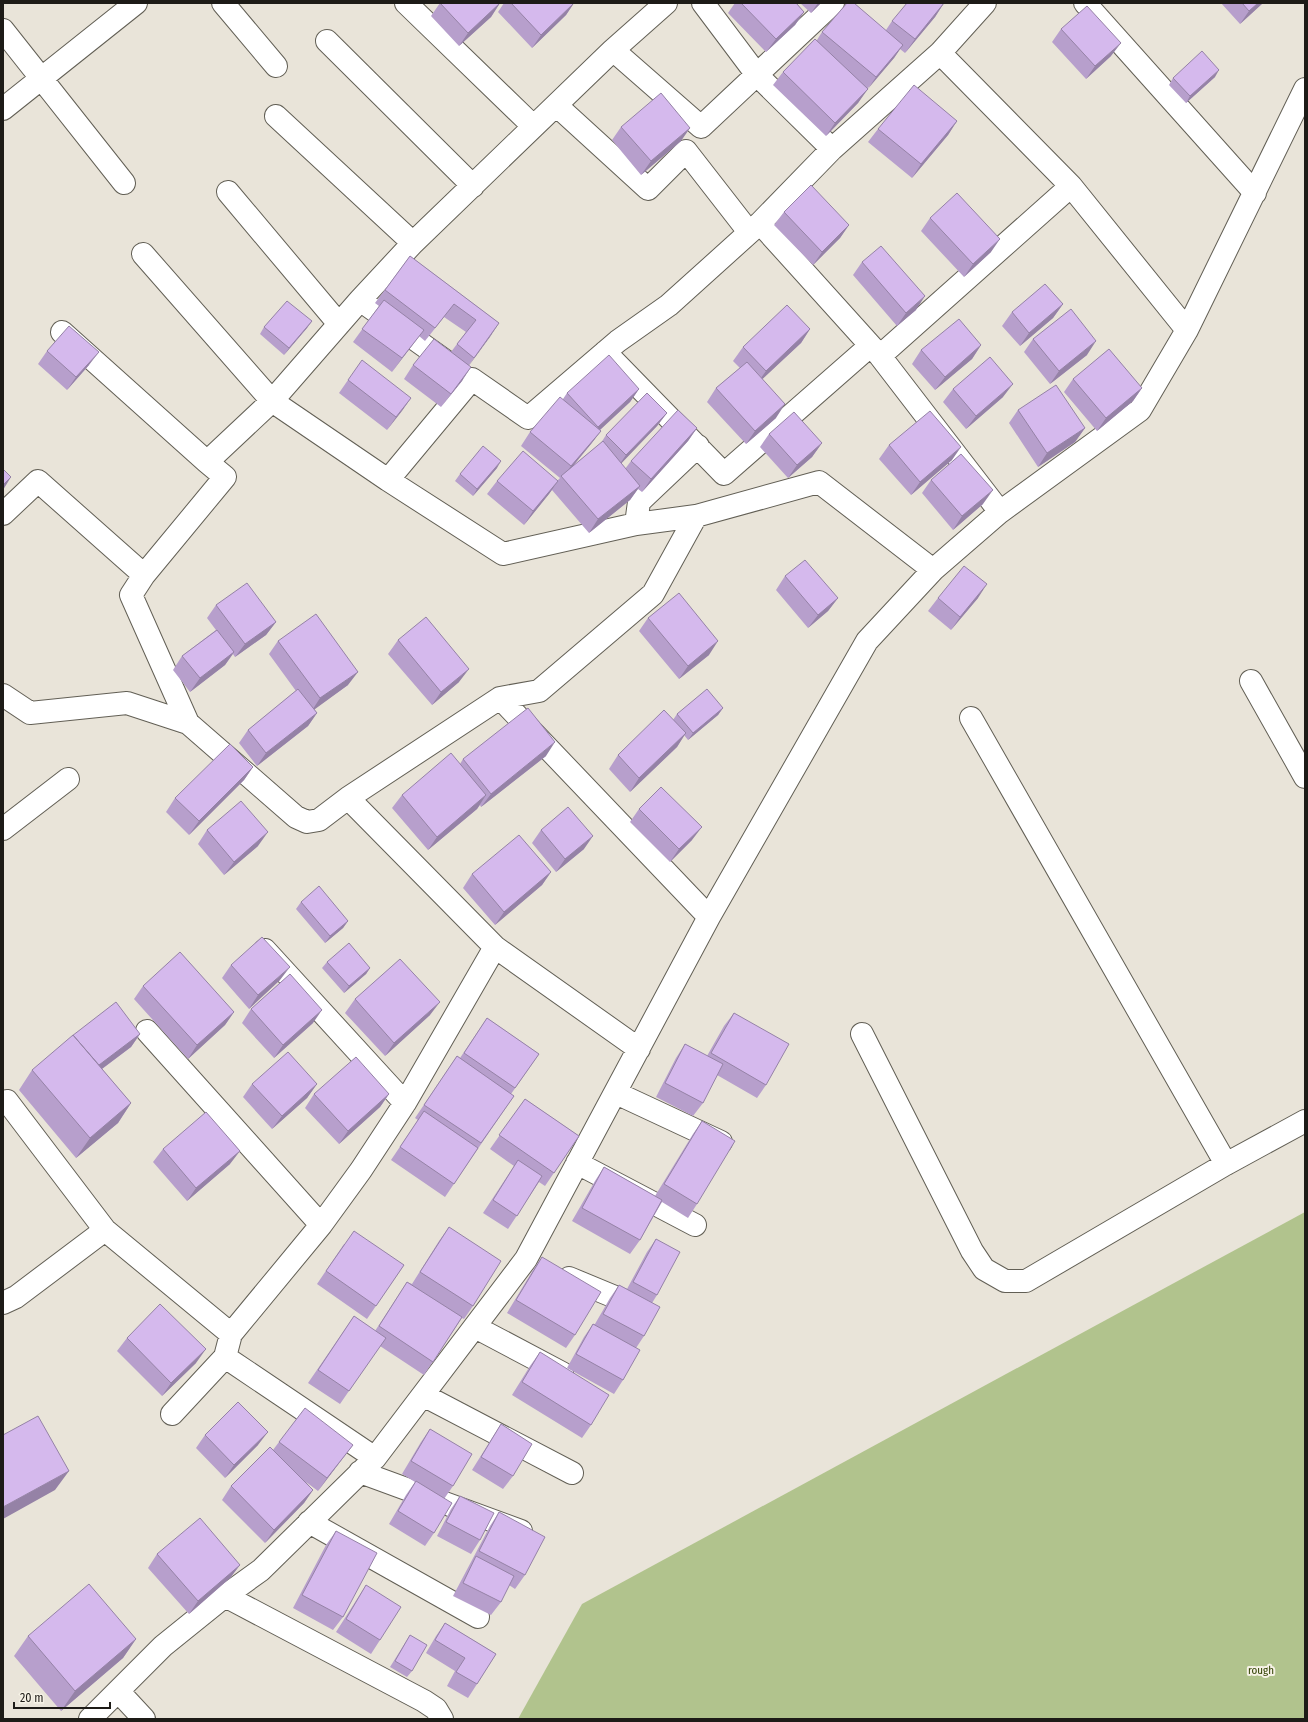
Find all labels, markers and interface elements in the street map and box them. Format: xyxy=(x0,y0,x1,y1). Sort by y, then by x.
park label: rough xyxy=(1248,1664,1274,1677)
scale bar xyxy=(14,1684,110,1710)
text: 20 m xyxy=(20,1691,44,1705)

